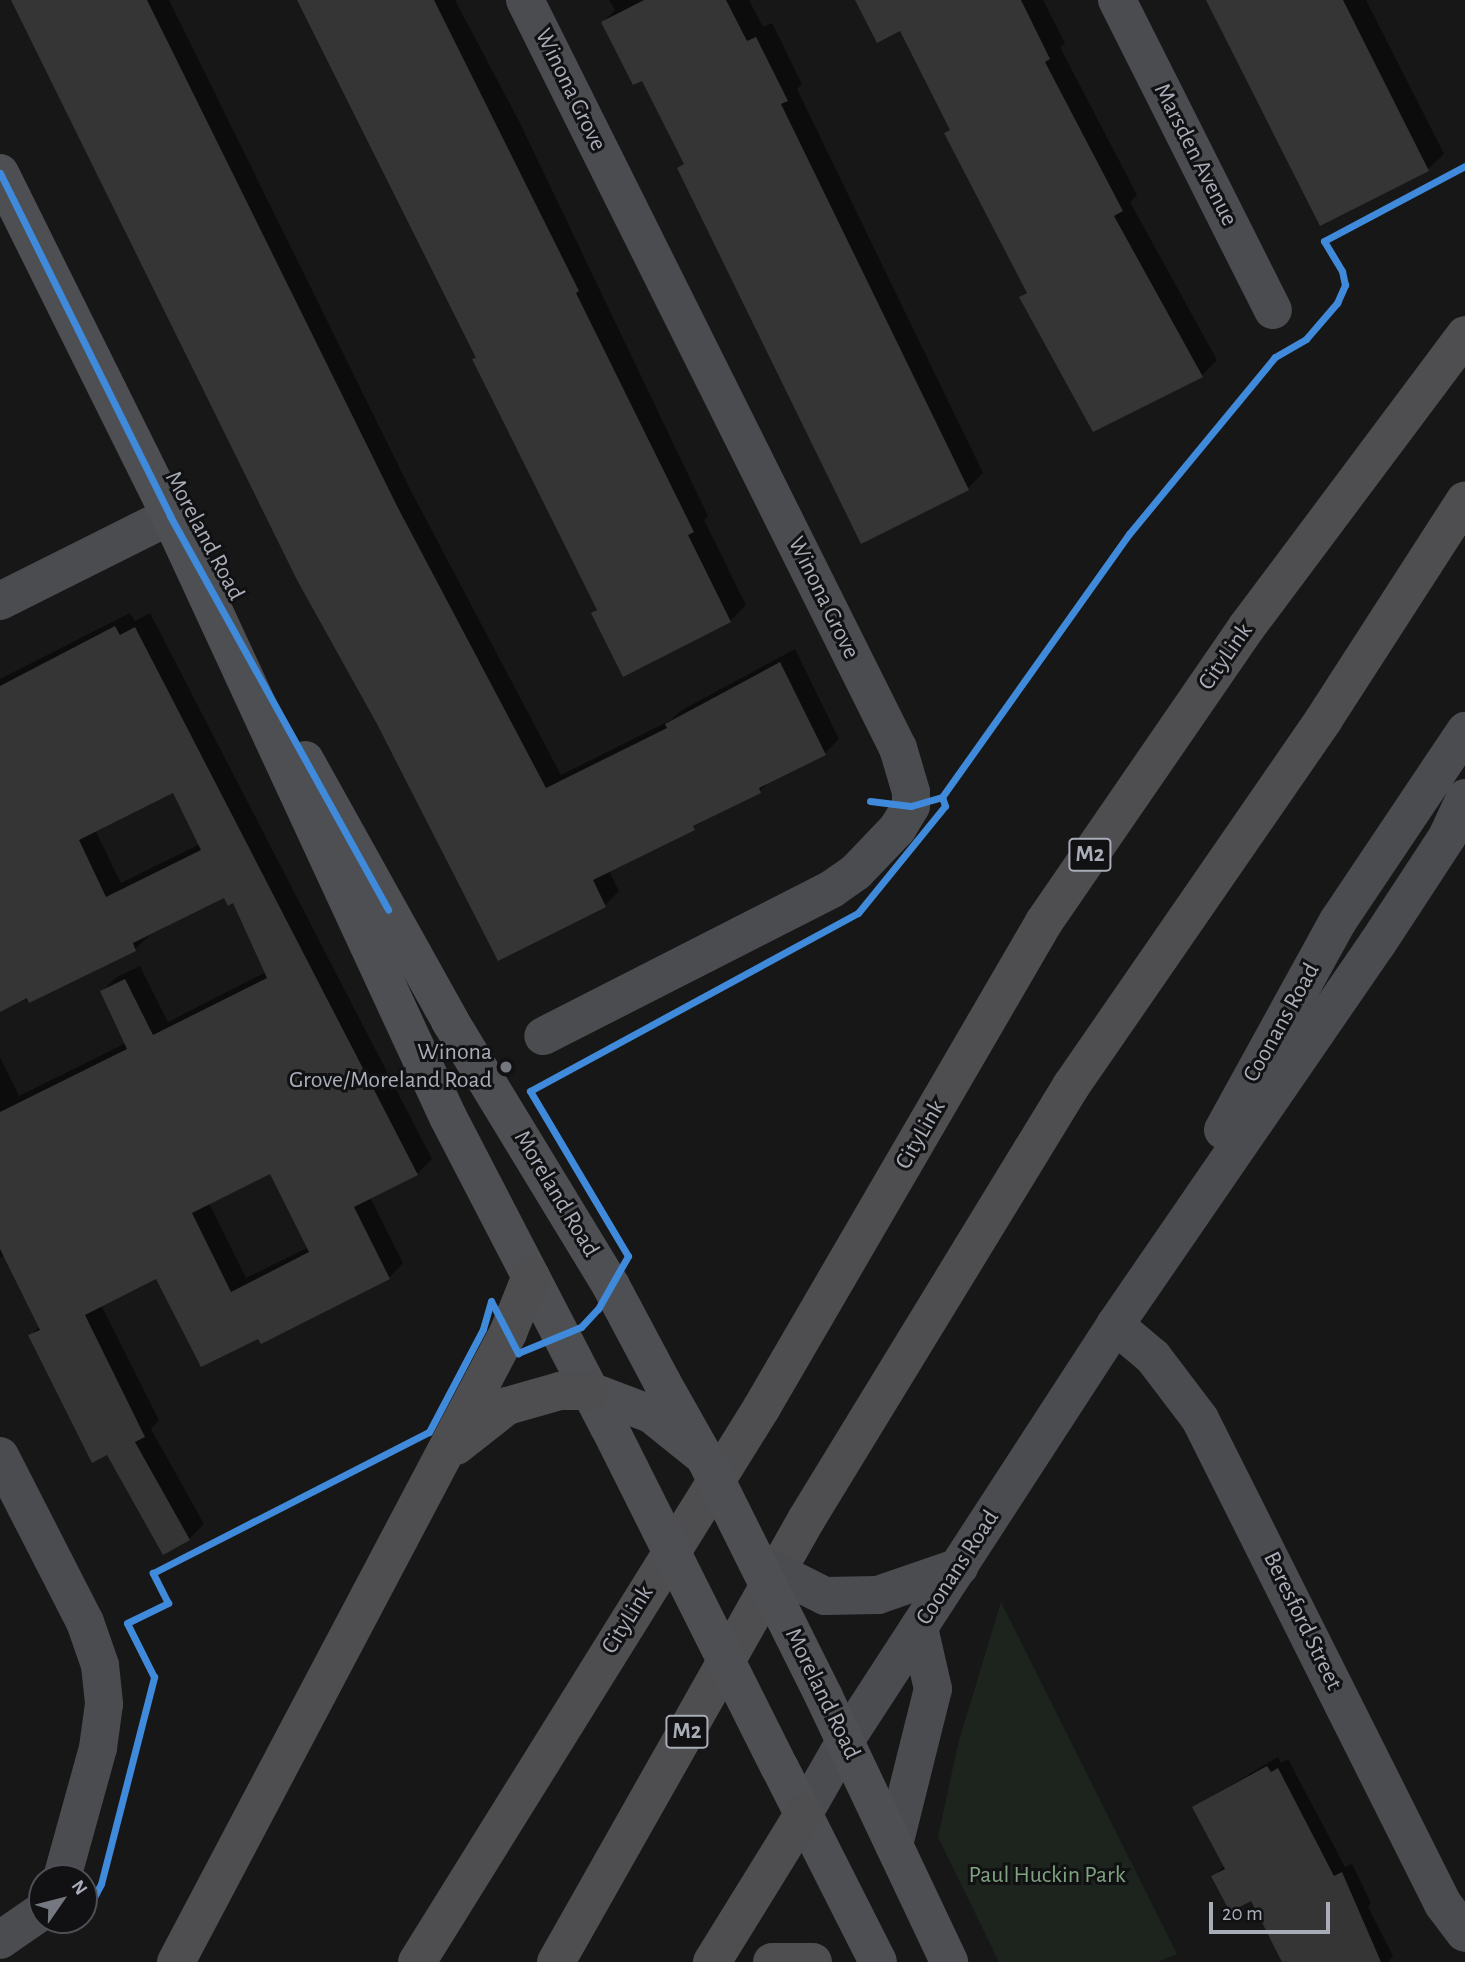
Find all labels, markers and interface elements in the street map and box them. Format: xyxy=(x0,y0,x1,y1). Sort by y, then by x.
street label: Winona Grove xyxy=(528,24,612,156)
street label: Marsden Avenue xyxy=(1147,79,1243,231)
street label: Moreland Road xyxy=(158,467,250,605)
street label: Winona Grove xyxy=(781,532,865,664)
street label: CityLink xyxy=(1193,618,1259,696)
road number: M2 xyxy=(1067,835,1113,874)
street label: Coonans Road xyxy=(1238,959,1326,1087)
place label: Winona Grove/Moreland Road xyxy=(289,1039,492,1095)
marker: Winona Grove/Moreland Road xyxy=(498,1059,514,1075)
street label: CityLink xyxy=(890,1095,952,1175)
street label: Moreland Road xyxy=(507,1126,605,1262)
street label: Coonans Road xyxy=(910,1505,1006,1631)
street label: Beresford Street xyxy=(1256,1547,1348,1695)
street label: CityLink xyxy=(596,1580,660,1660)
street label: Moreland Road xyxy=(778,1624,866,1764)
road number: M2 xyxy=(664,1712,710,1751)
park label: Paul Huckin Park xyxy=(968,1862,1126,1890)
north arrow xyxy=(28,1864,98,1934)
text: N xyxy=(67,1877,91,1899)
scale bar xyxy=(1213,1888,1334,1932)
text: 20 m xyxy=(1222,1903,1263,1924)

